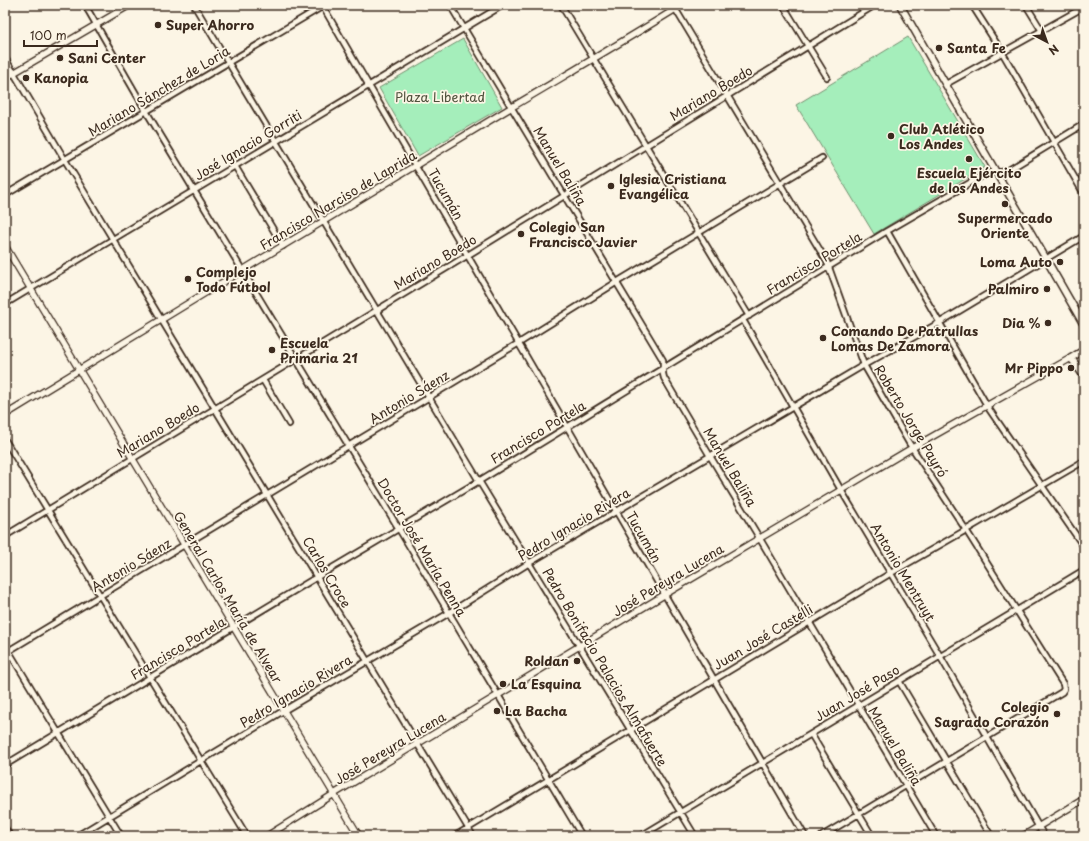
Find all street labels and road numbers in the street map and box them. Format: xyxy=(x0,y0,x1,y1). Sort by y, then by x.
street label: Mariano Sánchez de Loria xyxy=(84,40,234,140)
street label: Mariano Boedo xyxy=(666,60,756,125)
street label: José Ignacio Gorriti xyxy=(190,105,305,184)
street label: Manuel Baliña xyxy=(529,123,592,210)
street label: Francisco Narciso de Laprida xyxy=(256,145,420,254)
street label: Tucumán xyxy=(424,165,469,223)
street label: Francisco Portela xyxy=(762,226,866,299)
street label: Mariano Boedo xyxy=(390,229,480,294)
street label: Roberto Jorge Payró xyxy=(870,361,953,481)
street label: Antonio Sáenz xyxy=(365,365,452,428)
street label: Francisco Portela xyxy=(486,395,590,468)
street label: Mariano Boedo xyxy=(113,397,203,462)
street label: Manuel Baliña xyxy=(699,424,762,511)
street label: Doctor José María Penna xyxy=(373,474,472,620)
street label: Pedro Ignacio Rivera xyxy=(514,482,633,565)
street label: General Carlos María de Alvear xyxy=(169,507,287,686)
street label: Tucumán xyxy=(622,508,667,566)
street label: Antonio Mentruyt xyxy=(867,519,940,625)
street label: Carlos Croce xyxy=(299,532,356,611)
street label: Antonio Sáenz xyxy=(87,533,174,596)
street label: José Pereyra Lucena xyxy=(609,538,728,620)
street label: Pedro Bonifacio Palacios Almafuerte xyxy=(538,564,673,770)
street label: Juan José Castelli xyxy=(709,599,816,674)
street label: Francisco Portela xyxy=(126,611,230,684)
street label: Pedro Ignacio Rivera xyxy=(236,649,355,732)
street label: Juan José Paso xyxy=(811,660,903,725)
street label: Manuel Baliña xyxy=(864,703,927,790)
street label: José Pereyra Lucena xyxy=(331,706,450,788)

